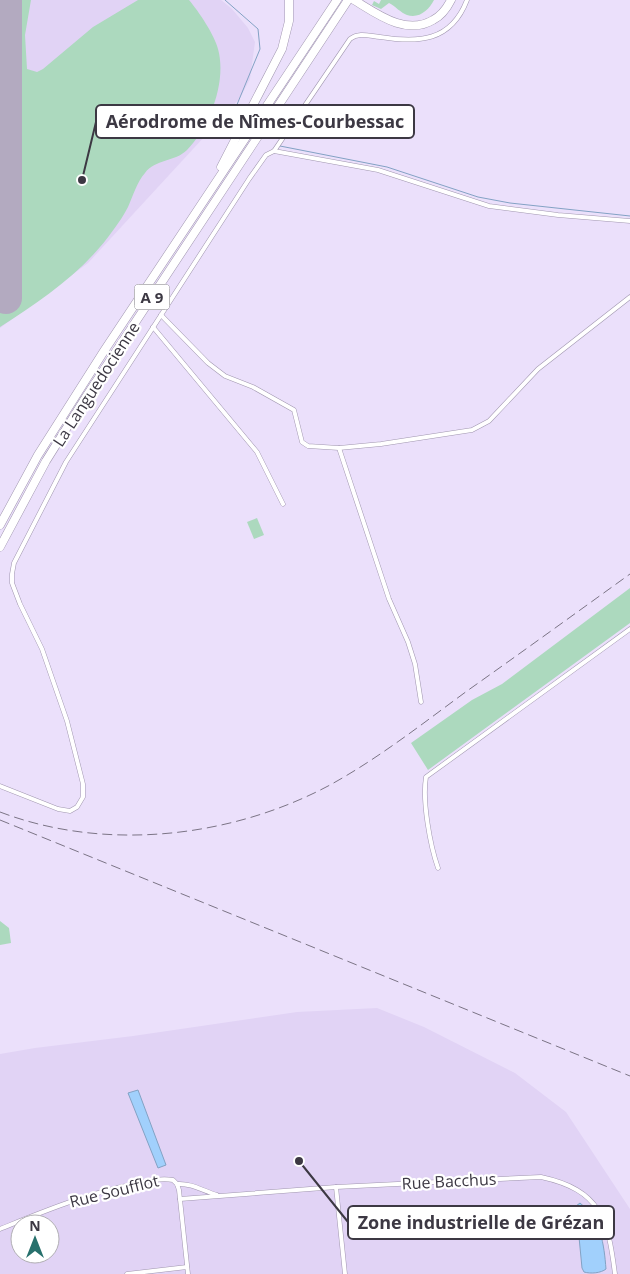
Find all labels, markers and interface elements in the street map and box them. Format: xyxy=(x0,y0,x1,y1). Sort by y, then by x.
callout: Aérodrome de Nîmes-Courbessac xyxy=(96,105,414,138)
text: Aérodrome de Nîmes-Courbessac xyxy=(106,109,404,133)
road number: A 9 xyxy=(134,284,170,310)
street label: La Languedocienne xyxy=(47,317,145,451)
street label: Rue Bacchus xyxy=(401,1168,497,1194)
street label: Rue Soufflot xyxy=(67,1169,161,1213)
callout: Zone industrielle de Grézan xyxy=(348,1206,614,1239)
text: Zone industrielle de Grézan xyxy=(358,1210,604,1234)
north arrow xyxy=(10,1214,60,1264)
text: N xyxy=(29,1216,41,1235)

